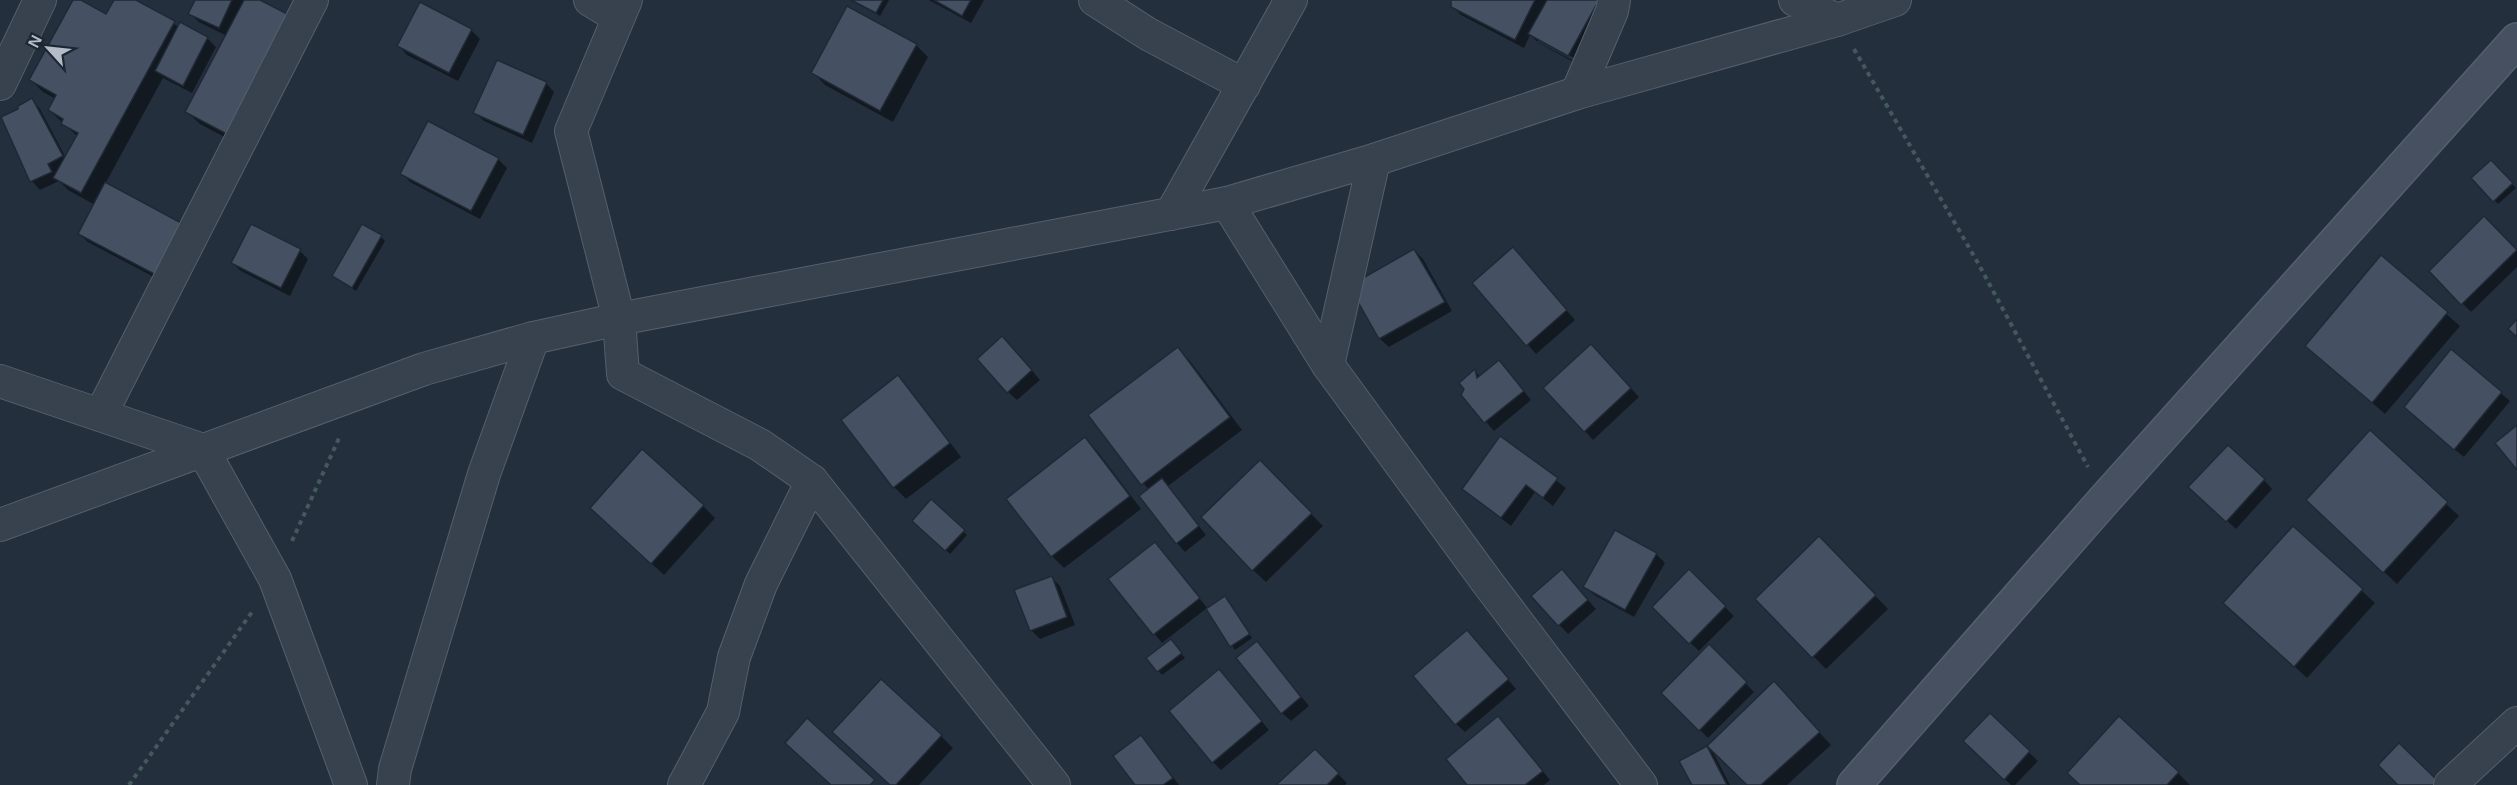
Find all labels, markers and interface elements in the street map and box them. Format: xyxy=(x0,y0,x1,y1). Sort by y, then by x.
north arrow xyxy=(18,18,78,78)
text: N xyxy=(25,32,45,50)

